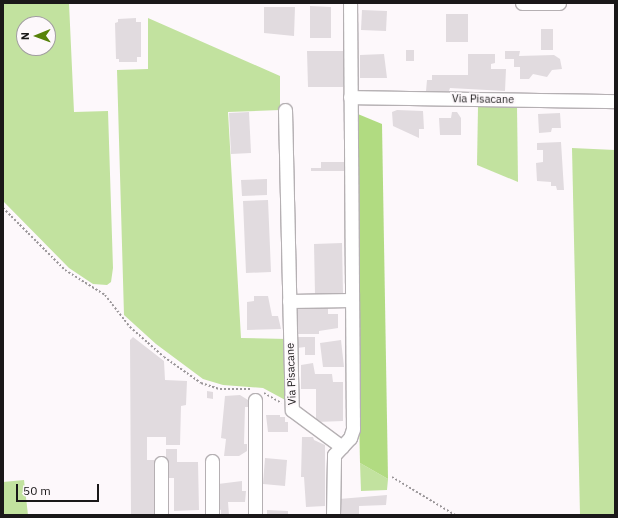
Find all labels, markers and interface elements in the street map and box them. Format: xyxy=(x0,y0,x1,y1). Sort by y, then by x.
north arrow xyxy=(16,16,56,56)
text: N xyxy=(18,32,32,40)
street label: Via Pisacane xyxy=(452,92,514,106)
street label: Via Pisacane xyxy=(283,343,299,405)
scale bar xyxy=(18,476,101,502)
text: 50 m xyxy=(23,483,51,498)

